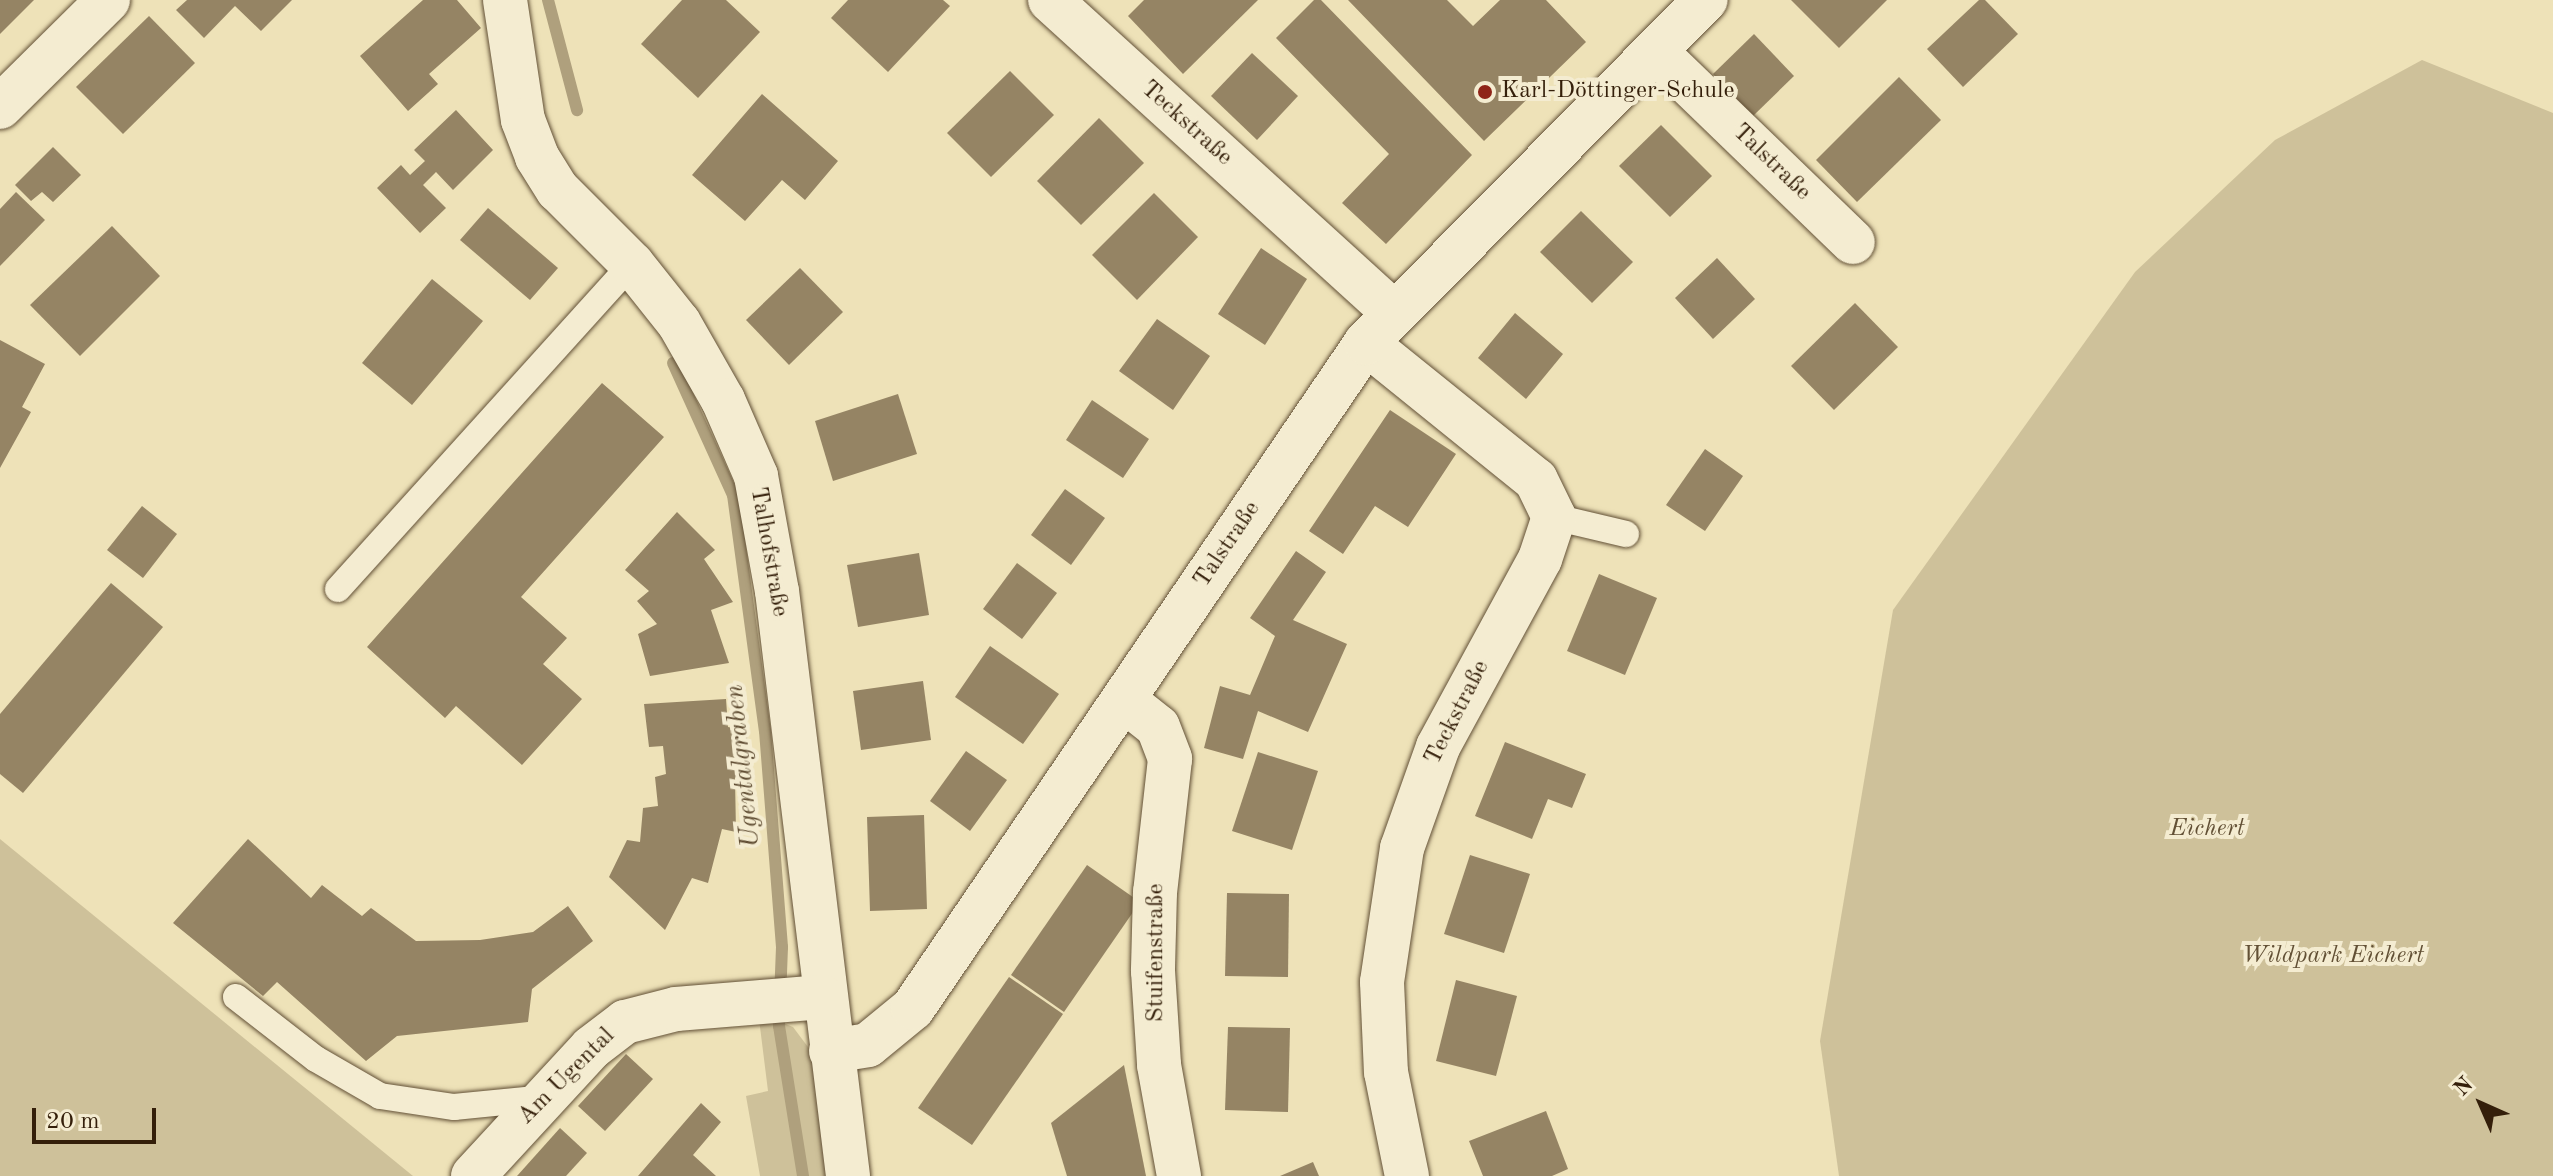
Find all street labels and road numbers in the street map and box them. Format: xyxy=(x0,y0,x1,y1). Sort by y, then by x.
street label: Teckstraße xyxy=(1134,75,1238,173)
street label: Talstraße xyxy=(1726,118,1816,208)
street label: Talhofstraße xyxy=(742,485,794,619)
street label: Talstraße xyxy=(1189,496,1267,594)
street label: Teckstraße xyxy=(1419,656,1497,770)
street label: Stuifenstraße xyxy=(1143,884,1171,1022)
street label: Am Ugental xyxy=(512,1022,622,1132)

